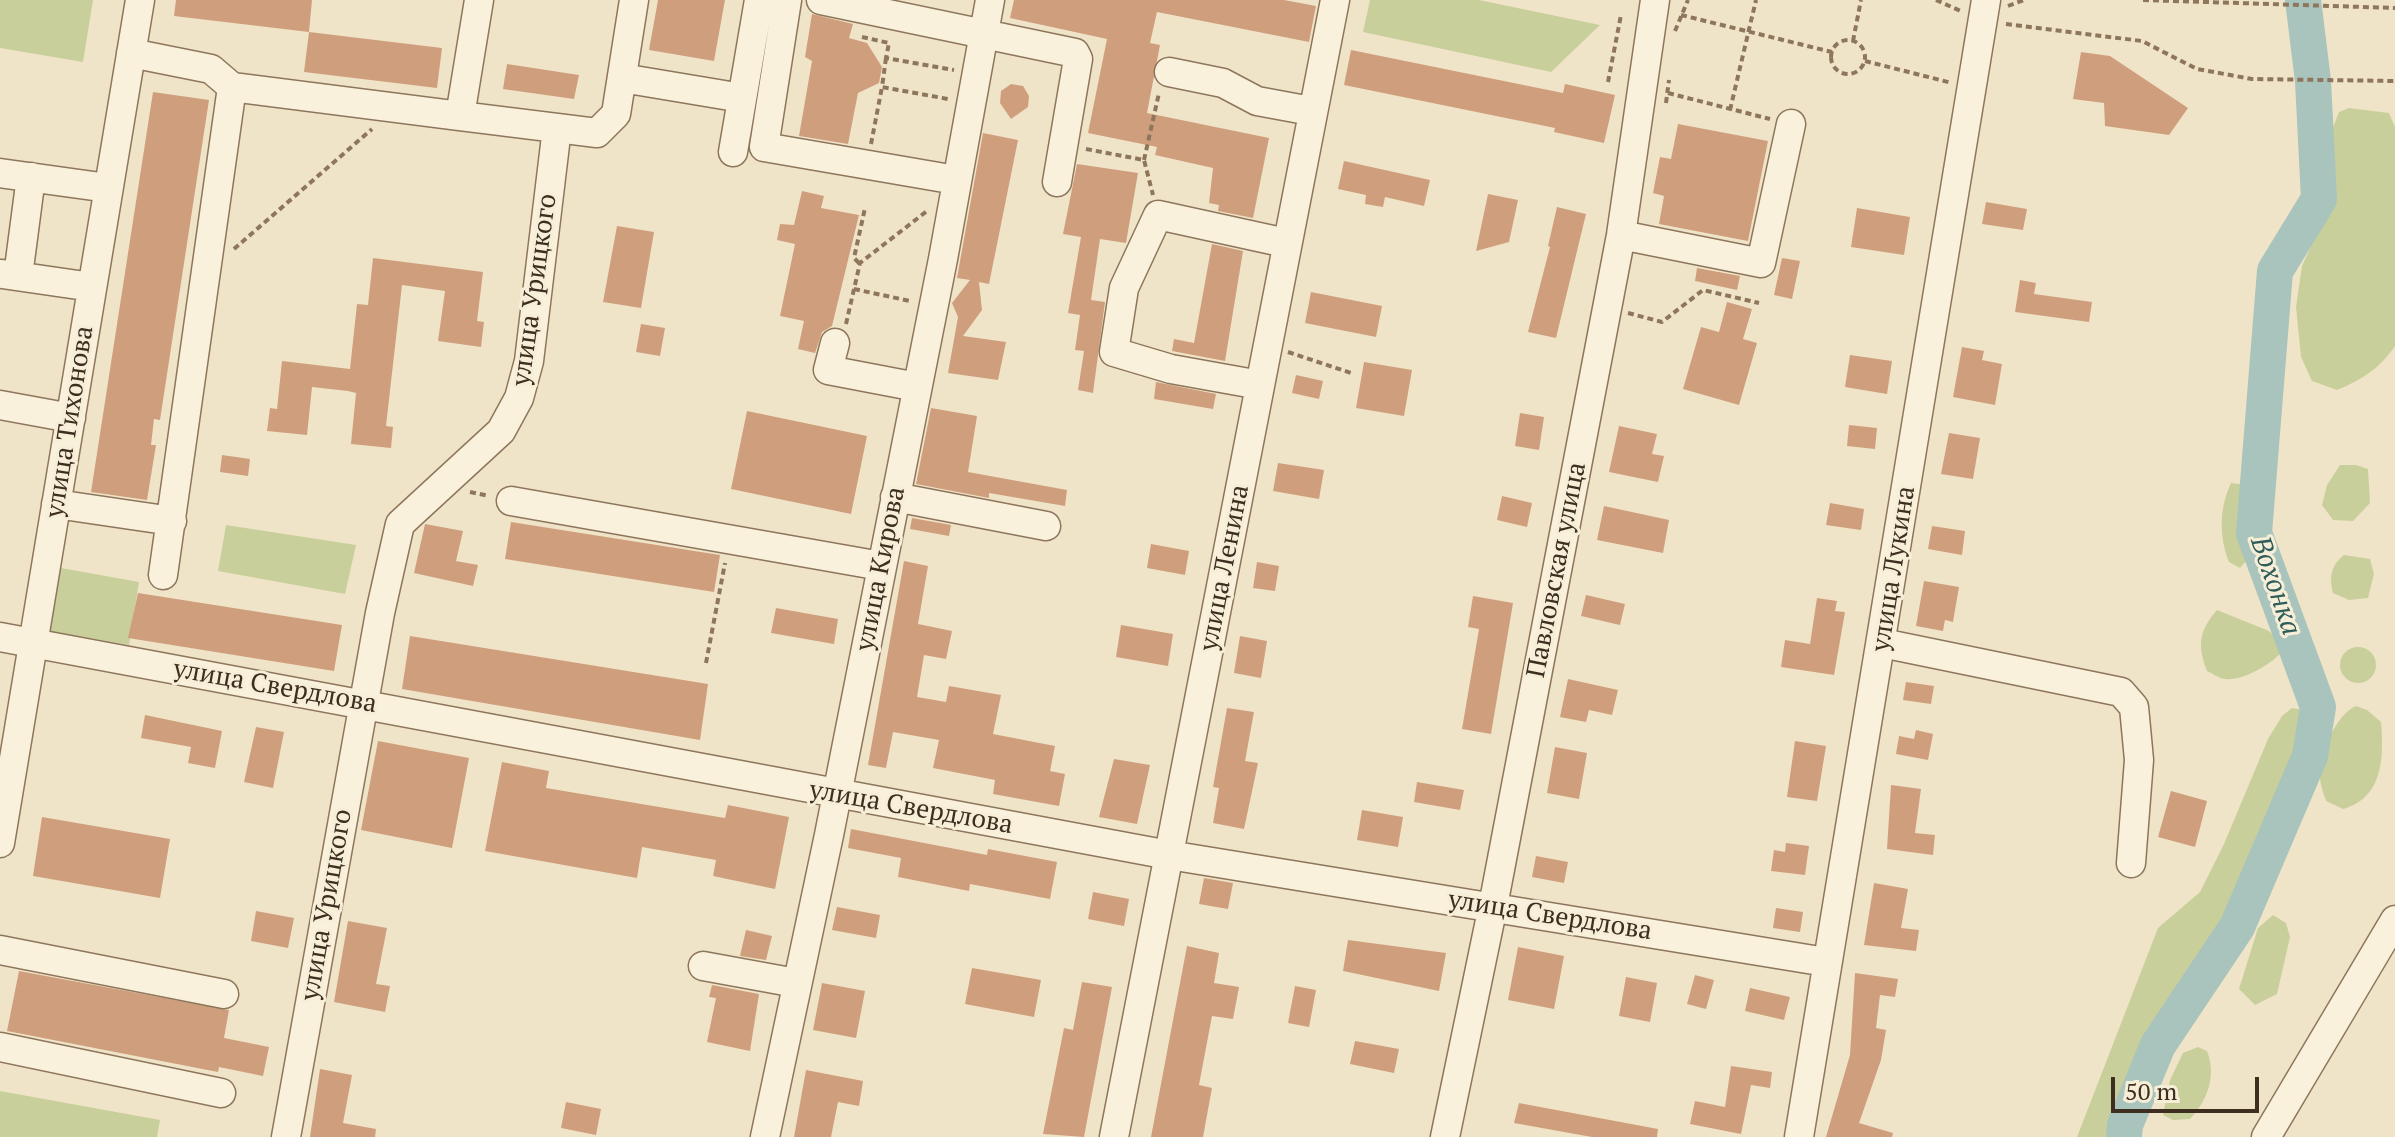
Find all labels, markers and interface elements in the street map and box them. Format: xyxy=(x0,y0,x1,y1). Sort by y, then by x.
street label: улица Урицкого xyxy=(506,192,564,388)
street label: улица Тихонова xyxy=(39,324,101,520)
street label: Павловская улица xyxy=(1521,460,1593,680)
street label: улица Ленина xyxy=(1194,482,1256,654)
street label: улица Кирова xyxy=(850,484,912,654)
street label: улица Лукина xyxy=(1866,484,1922,654)
water label: Вохонка xyxy=(2242,532,2308,640)
street label: улица Свердлова xyxy=(171,654,379,720)
street label: улица Свердлова xyxy=(807,775,1015,841)
street label: улица Урицкого xyxy=(295,807,359,1003)
street label: улица Свердлова xyxy=(1446,884,1654,948)
scale bar xyxy=(2115,1061,2263,1111)
text: 50 m xyxy=(2125,1075,2177,1107)

